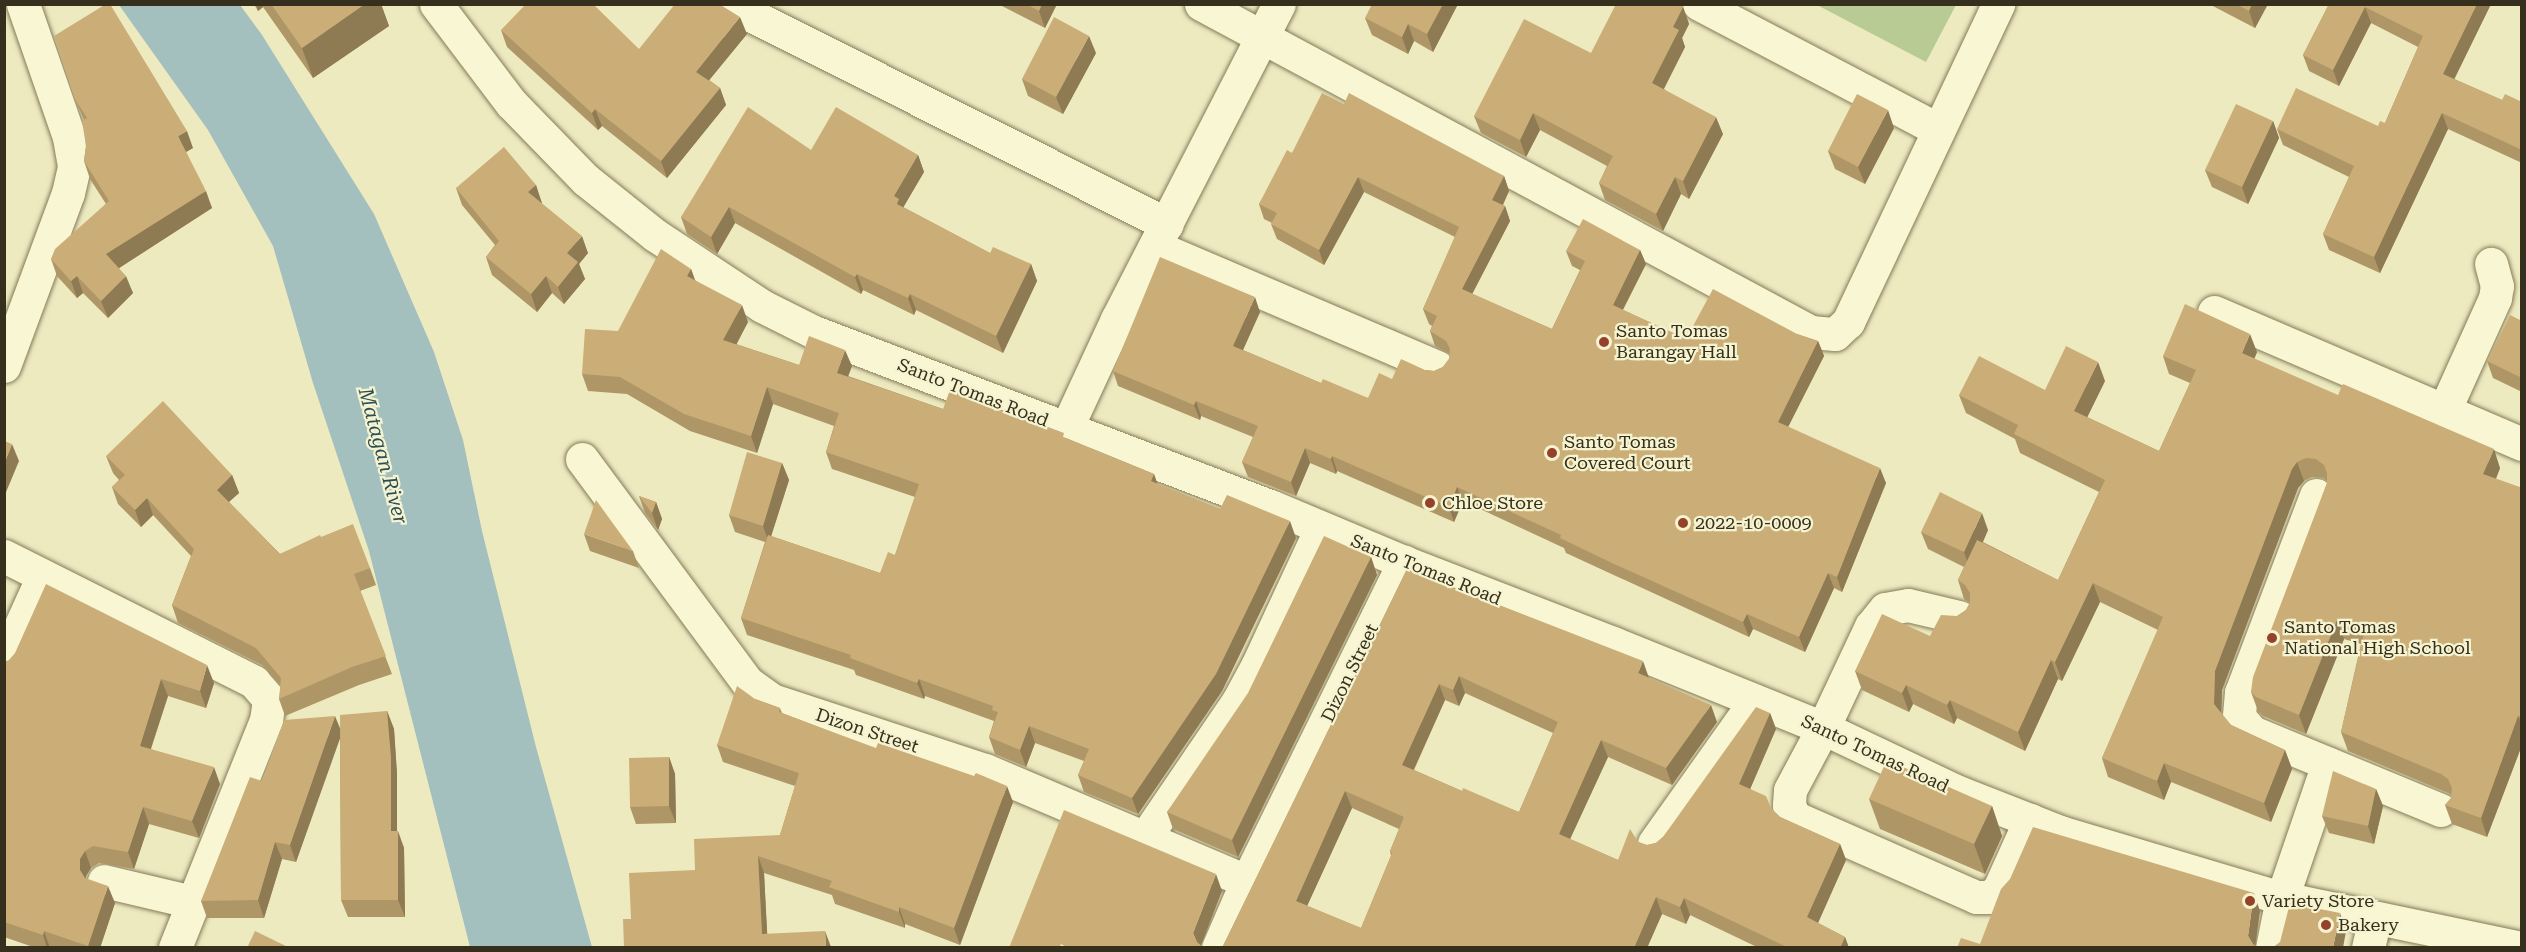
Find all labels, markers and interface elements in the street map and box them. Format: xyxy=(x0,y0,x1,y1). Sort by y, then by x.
place label: Santo Tomas Barangay Hall xyxy=(1616,321,1736,364)
marker: Santo Tomas Barangay Hall xyxy=(1597,335,1611,349)
street label: Santo Tomas Road xyxy=(894,354,1052,432)
water label: Matagan River xyxy=(353,385,413,527)
place label: Santo Tomas Covered Court xyxy=(1564,432,1691,474)
marker: Santo Tomas Covered Court xyxy=(1545,446,1559,460)
place label: Chloe Store xyxy=(1442,492,1543,514)
marker: Chloe Store xyxy=(1423,496,1437,510)
place label: 2022-10-0009 xyxy=(1695,512,1812,534)
marker: 2022-10-0009 xyxy=(1676,516,1690,530)
street label: Santo Tomas Road xyxy=(1348,530,1504,610)
place label: Santo Tomas National High School xyxy=(2284,617,2471,660)
street label: Dizon Street xyxy=(1317,620,1383,726)
marker: Santo Tomas National High School xyxy=(2265,631,2279,645)
street label: Dizon Street xyxy=(813,704,921,758)
street label: Santo Tomas Road xyxy=(1798,710,1952,798)
place label: Variety Store xyxy=(2262,890,2374,912)
marker: Variety Store xyxy=(2243,894,2257,908)
place label: Bakery xyxy=(2338,914,2399,936)
marker: Bakery xyxy=(2319,918,2333,932)

